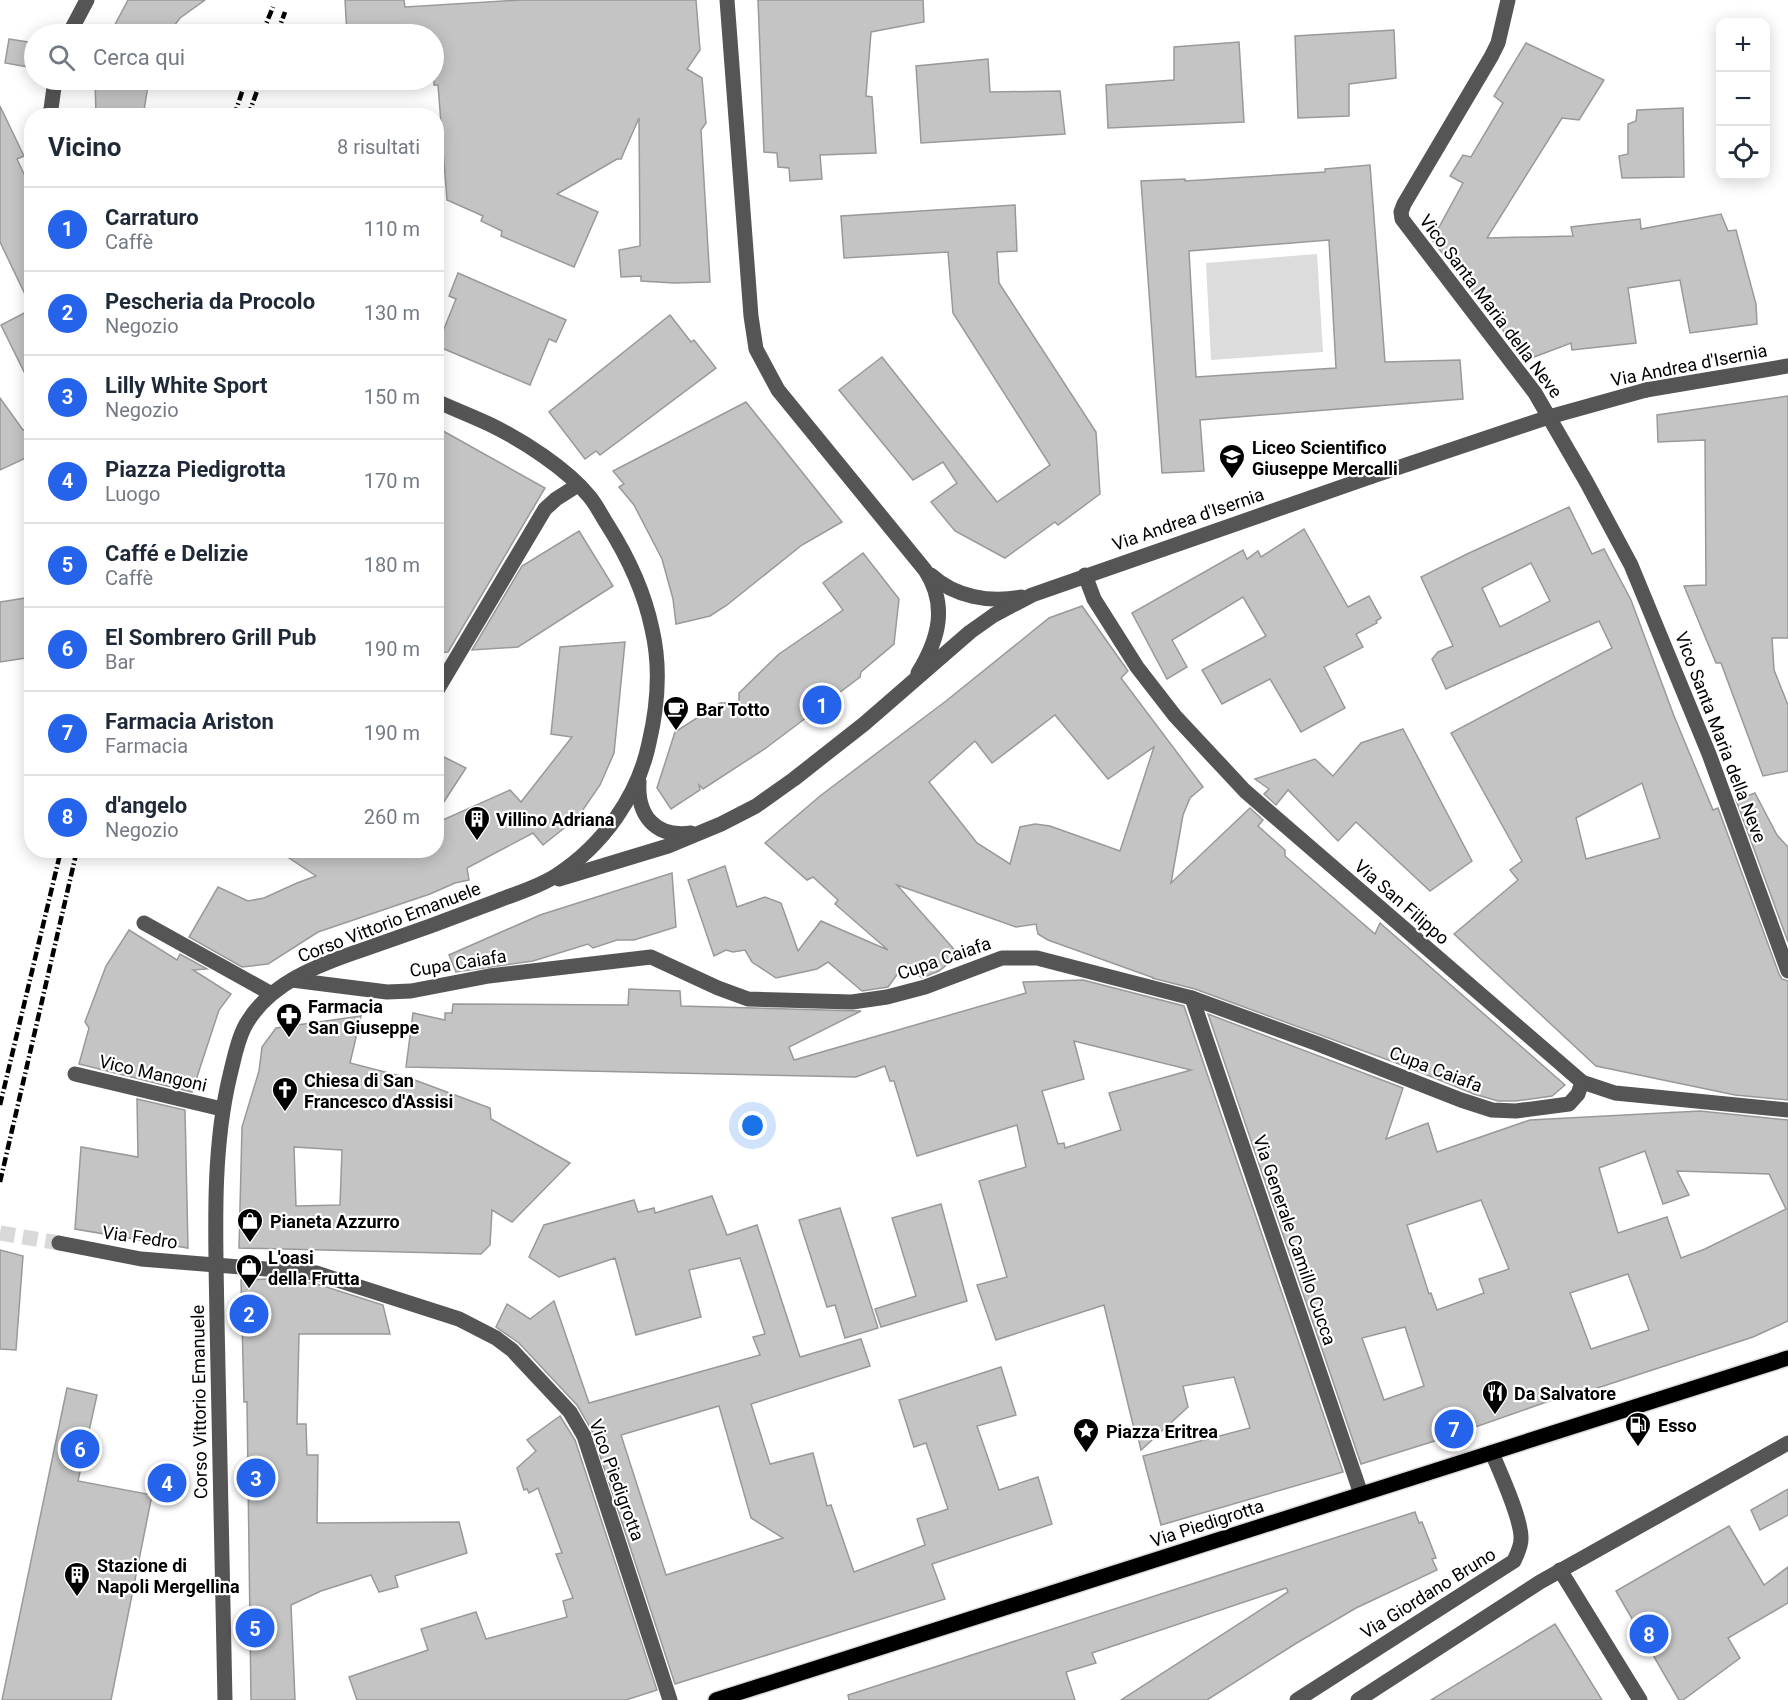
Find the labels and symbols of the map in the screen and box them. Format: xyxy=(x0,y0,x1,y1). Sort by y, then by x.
street label: Vico Santa Maria della Neve xyxy=(1415,210,1567,402)
street label: Via Andrea d'Isernia xyxy=(1609,340,1769,390)
place label: Liceo Scientifico Giuseppe Mercalli xyxy=(1252,437,1398,479)
school or university icon: Liceo Scientifico Giuseppe Mercalli xyxy=(1217,442,1247,480)
street label: Via Andrea d'Isernia xyxy=(1109,483,1267,555)
street label: Vico Santa Maria della Neve xyxy=(1671,629,1771,845)
pin: 1 xyxy=(802,682,842,728)
cafe icon: Bar Totto xyxy=(661,694,691,732)
place label: Bar Totto xyxy=(696,699,770,720)
building icon: Villino Adriana xyxy=(462,804,492,842)
place label: Villino Adriana xyxy=(496,809,615,830)
street label: Via San Filippo xyxy=(1350,855,1454,949)
street label: Corso Vittorio Emanuele xyxy=(295,877,483,967)
street label: Cupa Caiafa xyxy=(894,932,994,984)
street label: Cupa Caiafa xyxy=(408,945,508,981)
place label: Farmacia San Giuseppe xyxy=(308,996,420,1038)
pharmacy icon: Farmacia San Giuseppe xyxy=(274,1001,304,1039)
street label: Cupa Caiafa xyxy=(1387,1042,1485,1096)
street label: Vico Mangoni xyxy=(97,1050,209,1096)
place label: Chiesa di San Francesco d'Assisi xyxy=(304,1070,453,1112)
church icon: Chiesa di San Francesco d'Assisi xyxy=(270,1075,300,1113)
your location xyxy=(738,1111,767,1140)
street label: Via Generale Camillo Cucca xyxy=(1249,1132,1341,1348)
shop icon: Pianeta Azzurro xyxy=(235,1206,265,1244)
place label: Pianeta Azzurro xyxy=(270,1211,400,1232)
street label: Via Fedro xyxy=(101,1221,179,1253)
place label: L'oasi della Frutta xyxy=(268,1247,360,1289)
shop icon: L'oasi della Frutta xyxy=(234,1252,264,1290)
pin: 2 xyxy=(230,1292,268,1336)
street label: Corso Vittorio Emanuele xyxy=(187,1305,211,1499)
restaurant icon: Da Salvatore xyxy=(1480,1378,1510,1416)
place label: Da Salvatore xyxy=(1514,1383,1616,1404)
pin: 7 xyxy=(1434,1406,1474,1452)
fuel station icon: Esso xyxy=(1623,1410,1653,1448)
place label: Esso xyxy=(1658,1415,1697,1436)
street label: Vico Piedigrotta xyxy=(585,1416,649,1544)
place icon: Piazza Eritrea xyxy=(1071,1416,1101,1454)
place label: Piazza Eritrea xyxy=(1106,1421,1218,1442)
pin: 6 xyxy=(60,1426,100,1472)
pin: 3 xyxy=(236,1456,276,1500)
pin: 4 xyxy=(148,1460,186,1506)
street label: Via Piedigrotta xyxy=(1148,1495,1266,1551)
street label: Via Giordano Bruno xyxy=(1357,1543,1499,1643)
place label: Stazione di Napoli Mergellina xyxy=(97,1555,240,1597)
building icon: Stazione di Napoli Mergellina xyxy=(62,1560,92,1598)
pin: 5 xyxy=(236,1606,274,1650)
pin: 8 xyxy=(1630,1612,1668,1656)

